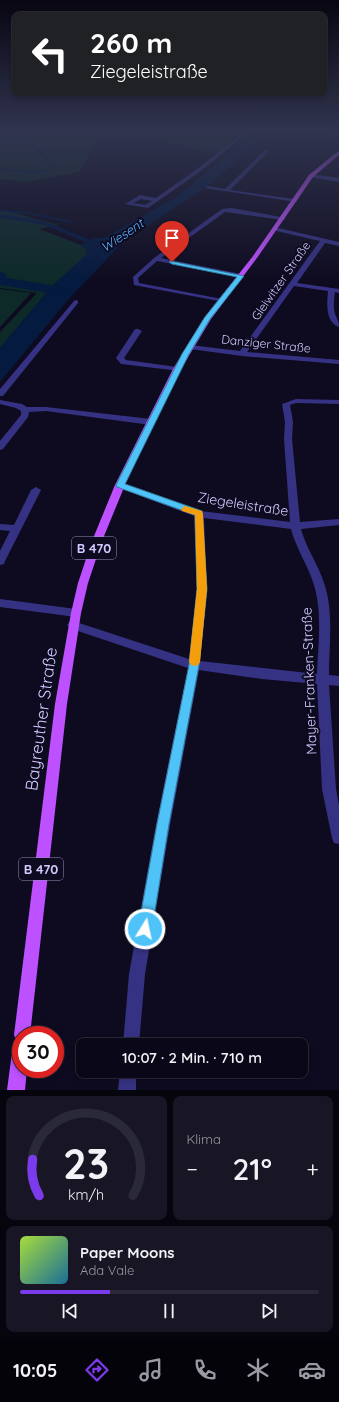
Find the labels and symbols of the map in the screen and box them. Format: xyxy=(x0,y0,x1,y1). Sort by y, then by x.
water label: Wiesent xyxy=(98,214,148,255)
pin xyxy=(155,221,189,262)
street label: Gleiwitzer Straße xyxy=(248,238,314,323)
street label: Danziger Straße xyxy=(221,331,312,356)
street label: Ziegeleistraße xyxy=(196,488,290,520)
road number: B 470 xyxy=(72,537,116,559)
street label: Mayer-Franken-Straße xyxy=(297,607,321,755)
street label: Bayreuther Straße xyxy=(20,646,61,792)
road number: B 470 xyxy=(19,858,63,880)
position arrow xyxy=(124,908,166,950)
speed limit sign: 30 xyxy=(12,1026,64,1078)

